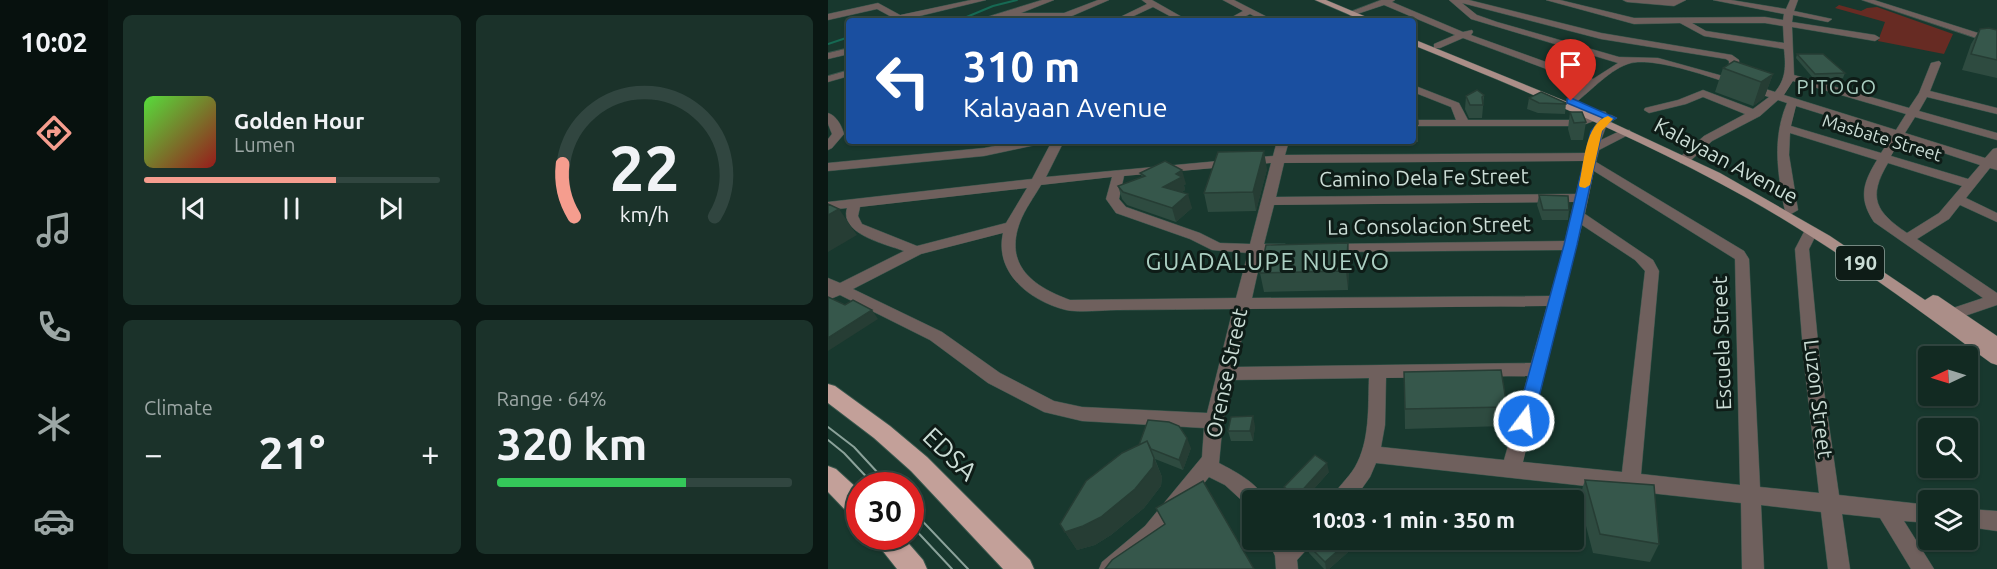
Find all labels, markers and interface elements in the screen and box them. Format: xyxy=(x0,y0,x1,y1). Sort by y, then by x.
text: 10:02 xyxy=(20,27,88,57)
pin xyxy=(1545,39,1596,101)
icon: left xyxy=(864,42,942,120)
text: 310 m xyxy=(963,43,1080,90)
icon: arrive xyxy=(1554,48,1587,81)
district label: PITOGO xyxy=(1796,75,1878,98)
text: Kalayaan Avenue xyxy=(963,92,1168,122)
text: Golden Hour xyxy=(234,108,364,133)
street label: Masbate Street xyxy=(1820,109,1944,165)
icon: directions xyxy=(33,112,75,154)
street label: Kalayaan Avenue xyxy=(1651,112,1802,208)
text: Lumen xyxy=(234,133,295,156)
text: 22 xyxy=(609,133,679,203)
street label: Camino Dela Fe Street xyxy=(1319,163,1529,191)
icon: previous xyxy=(177,192,210,225)
icon: pause xyxy=(275,192,308,225)
icon: next xyxy=(374,192,407,225)
text: km/h xyxy=(619,203,669,227)
icon: music xyxy=(33,209,75,251)
street label: La Consolacion Street xyxy=(1327,211,1531,239)
road number: 190 xyxy=(1836,246,1884,280)
district label: GUADALUPE NUEVO xyxy=(1145,248,1391,275)
street label: Escuela Street xyxy=(1707,276,1735,410)
icon: phone xyxy=(33,306,75,348)
street label: Orense Street xyxy=(1201,306,1251,440)
street label: Luzon Street xyxy=(1800,338,1838,460)
north arrow xyxy=(1918,346,1978,406)
map controls xyxy=(1918,346,1978,550)
text: Range · 64% xyxy=(497,387,607,410)
position arrow xyxy=(1492,389,1556,453)
text: Climate xyxy=(144,396,213,419)
icon: climate xyxy=(33,403,75,445)
text: 320 km xyxy=(497,418,647,469)
button: search xyxy=(1918,418,1978,478)
street label: EDSA xyxy=(917,421,983,486)
text: 21° xyxy=(258,427,325,478)
text: − xyxy=(144,435,163,472)
text: + xyxy=(421,435,440,472)
speed limit sign: 30 xyxy=(846,472,924,550)
button: layers xyxy=(1918,490,1978,550)
icon: car xyxy=(33,500,75,542)
text: 10:03 · 1 min · 350 m xyxy=(1311,507,1515,532)

